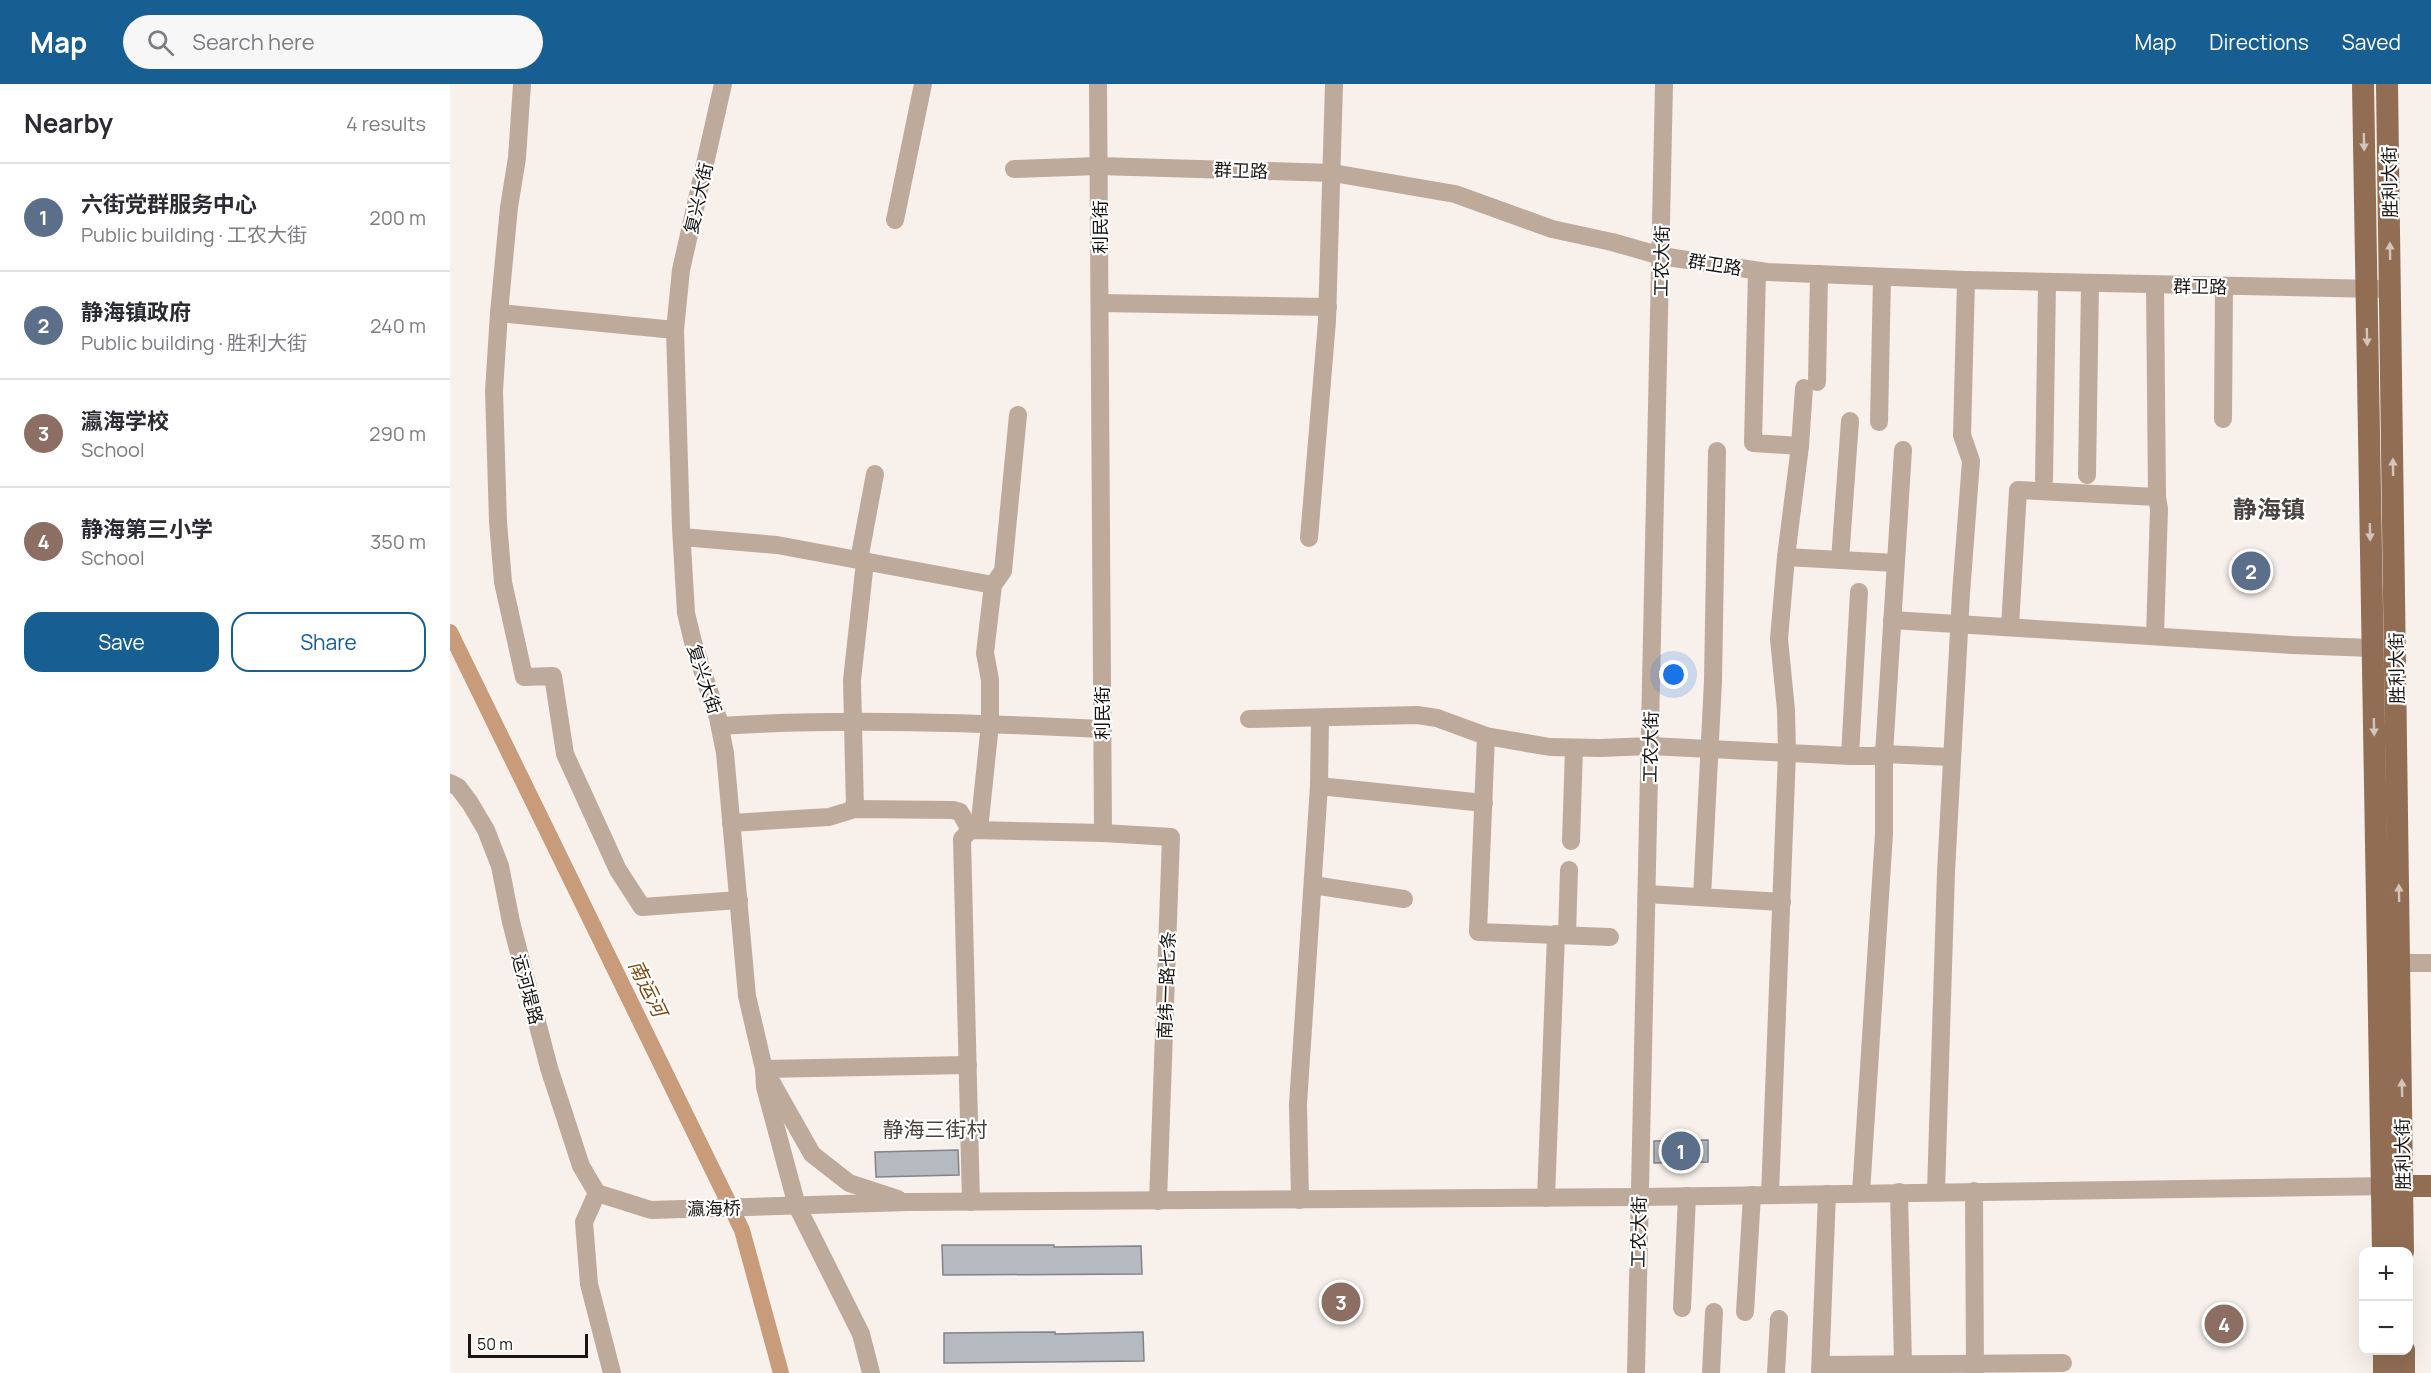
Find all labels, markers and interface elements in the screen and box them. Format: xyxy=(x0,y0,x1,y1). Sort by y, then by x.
search box xyxy=(123,15,543,69)
text: Map xyxy=(30,23,87,61)
icon: search xyxy=(144,26,177,59)
text: Search here xyxy=(192,27,315,57)
text: Map xyxy=(2135,28,2176,56)
text: Directions xyxy=(2209,28,2309,56)
text: Saved xyxy=(2342,28,2401,56)
text: Nearby xyxy=(24,105,113,141)
text: 4 results xyxy=(346,110,426,137)
one-way arrow xyxy=(2359,133,2369,152)
street label: 胜利大街 xyxy=(2376,146,2402,218)
street label: 群卫路 xyxy=(1214,157,1268,183)
street label: 复兴大街 xyxy=(678,160,718,236)
text: 六街党群服务中心 xyxy=(81,189,257,219)
street label: 利民街 xyxy=(1088,200,1112,254)
text: 1 xyxy=(39,204,48,231)
text: 200 m xyxy=(369,204,426,231)
text: Public building · 工农大街 xyxy=(81,221,307,248)
street label: 工农大街 xyxy=(1648,225,1674,297)
one-way arrow xyxy=(2385,242,2395,261)
street label: 群卫路 xyxy=(1686,248,1744,280)
street label: 群卫路 xyxy=(2173,274,2227,298)
text: 静海镇政府 xyxy=(81,297,191,327)
text: 2 xyxy=(38,312,49,339)
text: 240 m xyxy=(370,312,426,339)
one-way arrow xyxy=(2362,328,2372,347)
text: Public building · 胜利大街 xyxy=(81,329,307,356)
text: 瀛海学校 xyxy=(81,406,169,436)
text: 3 xyxy=(38,420,49,447)
text: 290 m xyxy=(369,420,426,447)
text: School xyxy=(81,436,145,463)
one-way arrow xyxy=(2388,458,2398,477)
district label: 静海镇 xyxy=(2233,492,2305,525)
text: 静海第三小学 xyxy=(81,514,213,544)
one-way arrow xyxy=(2366,523,2375,542)
text: 4 xyxy=(37,528,50,555)
text: 350 m xyxy=(370,528,426,555)
text: School xyxy=(81,544,145,571)
pin: 2 xyxy=(2232,548,2270,594)
button: Save xyxy=(24,612,219,672)
button: Share xyxy=(231,612,426,672)
street label: 胜利大街 xyxy=(2383,632,2409,704)
street label: 复兴大街 xyxy=(682,641,728,717)
your location xyxy=(1659,660,1688,689)
street label: 利民街 xyxy=(1090,686,1114,740)
street label: 工农大街 xyxy=(1637,711,1663,783)
one-way arrow xyxy=(2369,718,2378,737)
one-way arrow xyxy=(2394,884,2404,903)
street label: 南纬一路七条 xyxy=(1152,931,1180,1039)
street label: 运河堤路 xyxy=(507,951,549,1027)
water label: 南运河 xyxy=(623,955,675,1024)
one-way arrow xyxy=(2397,1079,2406,1098)
district label: 静海三街村 xyxy=(883,1115,988,1143)
street label: 胜利大街 xyxy=(2389,1118,2415,1190)
pin: 1 xyxy=(1662,1128,1700,1174)
street label: 瀛海桥 xyxy=(687,1196,741,1220)
street label: 工农大街 xyxy=(1625,1196,1651,1268)
map controls xyxy=(2359,1247,2413,1355)
button: + xyxy=(2359,1247,2413,1301)
pin: 3 xyxy=(1322,1280,1360,1324)
button: − xyxy=(2359,1301,2413,1355)
pin: 4 xyxy=(2204,1302,2244,1346)
scale bar xyxy=(468,1331,588,1358)
text: 50 m xyxy=(477,1333,513,1355)

